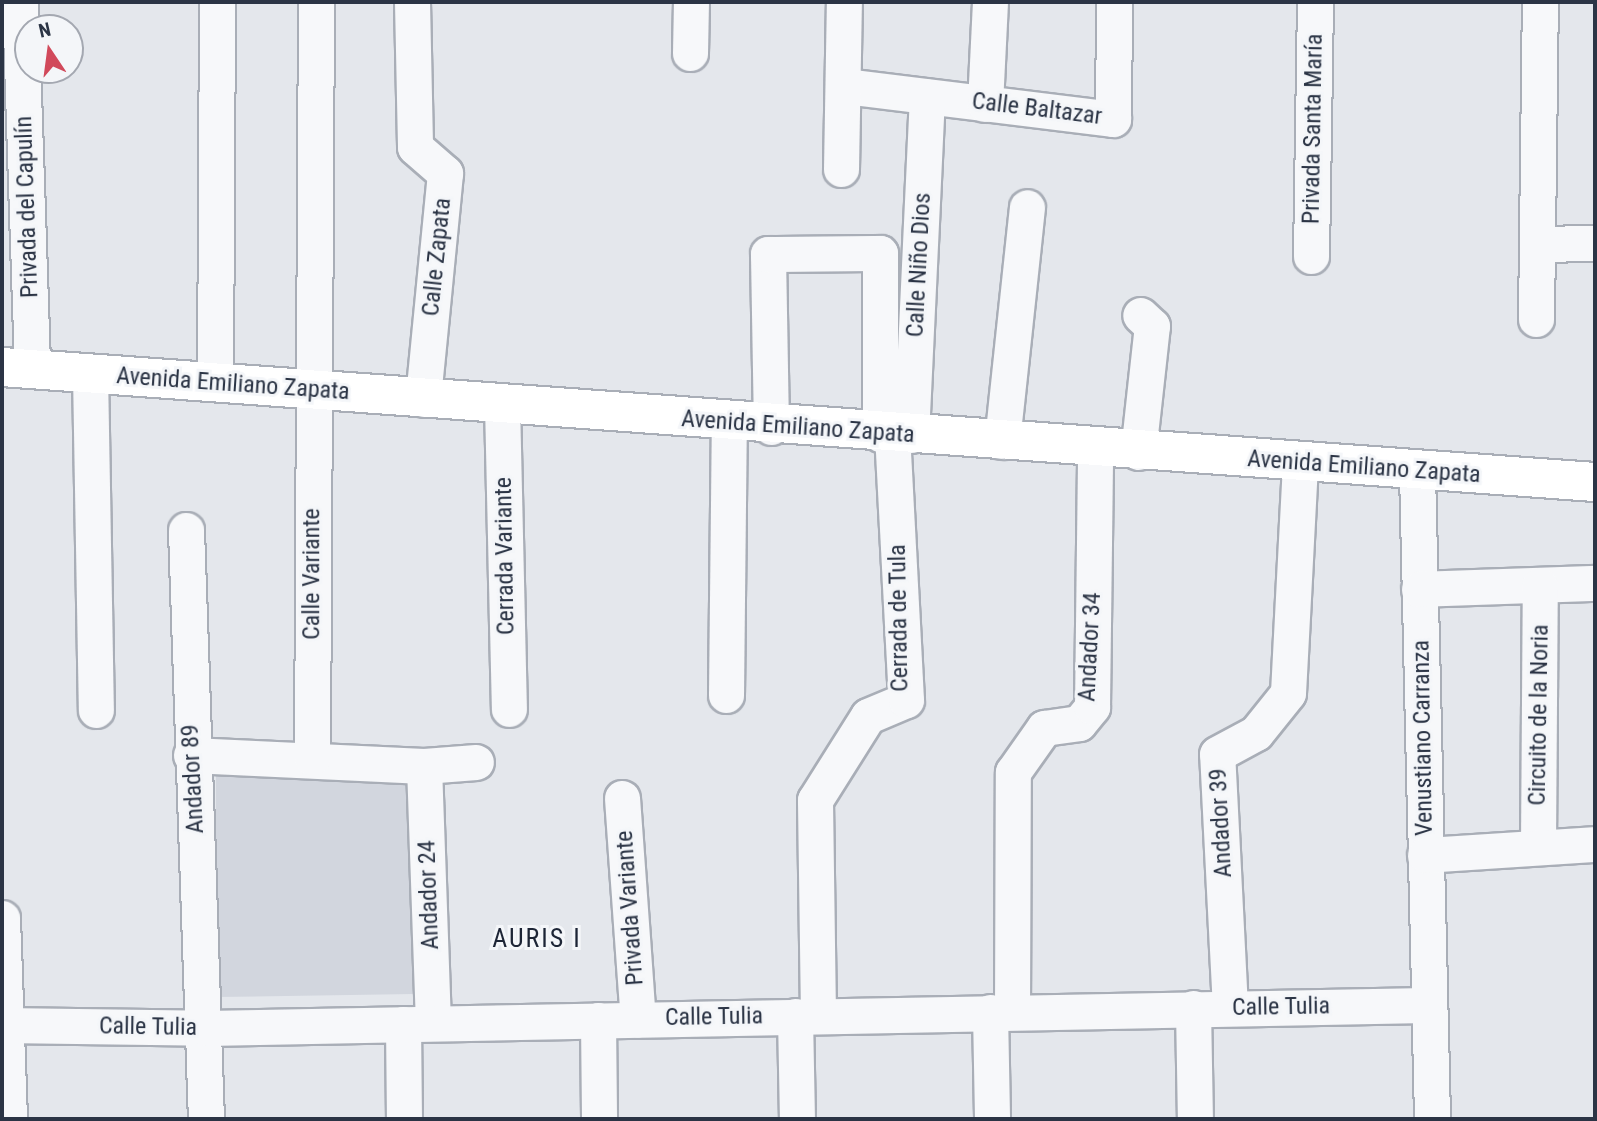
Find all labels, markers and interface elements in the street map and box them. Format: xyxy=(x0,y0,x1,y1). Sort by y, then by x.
north arrow xyxy=(14,14,84,84)
text: N xyxy=(36,17,53,43)
street label: Privada Santa María xyxy=(1297,34,1329,224)
street label: Calle Baltazar xyxy=(970,87,1104,131)
street label: Privada del Capulín xyxy=(9,115,45,299)
street label: Calle Niño Dios xyxy=(901,192,937,338)
street label: Calle Zapata xyxy=(416,196,458,318)
street label: Avenida Emiliano Zapata xyxy=(115,361,351,407)
street label: Avenida Emiliano Zapata xyxy=(680,404,916,450)
street label: Avenida Emiliano Zapata xyxy=(1246,444,1482,490)
street label: Cerrada Variante xyxy=(489,477,521,635)
street label: Calle Variante xyxy=(298,508,326,640)
street label: Cerrada de Tula xyxy=(883,544,915,692)
street label: Andador 34 xyxy=(1073,592,1107,702)
street label: Circuito de la Noria xyxy=(1523,624,1555,806)
street label: Venustiano Carranza xyxy=(1407,640,1439,836)
street label: Andador 89 xyxy=(176,724,210,834)
street label: Andador 39 xyxy=(1204,768,1238,878)
street label: Privada Variante xyxy=(610,830,650,986)
street label: Andador 24 xyxy=(413,840,445,950)
district label: AURIS I xyxy=(493,923,581,955)
street label: Calle Tulia xyxy=(1232,992,1330,1022)
street label: Calle Tulia xyxy=(665,1002,763,1032)
street label: Calle Tulia xyxy=(99,1012,197,1042)

